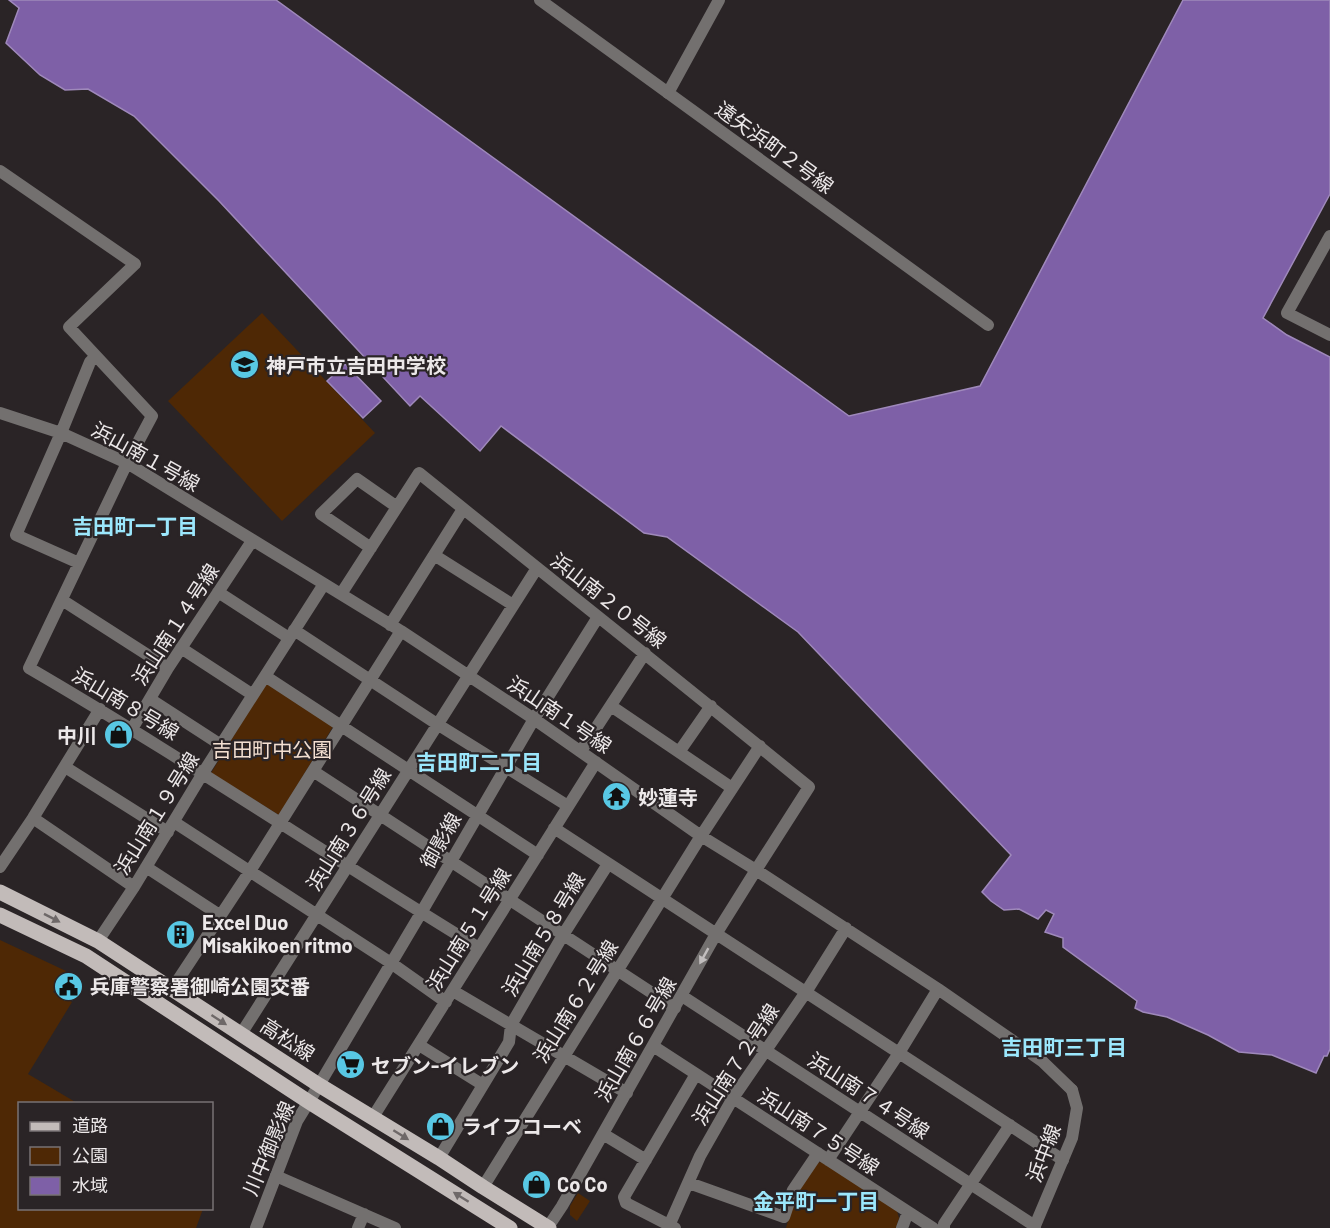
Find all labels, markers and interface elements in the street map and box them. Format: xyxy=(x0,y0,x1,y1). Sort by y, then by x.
street label: 遠矢浜町２号線 xyxy=(711,96,839,198)
school or university icon: 神戸市立吉田中学校 xyxy=(229,349,261,381)
place label: 神戸市立吉田中学校 xyxy=(266,353,446,377)
street label: 浜山南１号線 xyxy=(88,416,204,496)
district label: 吉田町一丁目 xyxy=(72,513,198,538)
street label: 浜山南２０号線 xyxy=(546,547,672,653)
street label: 浜山南１４号線 xyxy=(127,559,223,689)
street label: 浜山南８号線 xyxy=(68,662,184,744)
street label: 浜山南１号線 xyxy=(504,670,616,758)
shop icon: 中川 xyxy=(102,719,134,751)
place label: 中川 xyxy=(57,723,97,747)
park label: 吉田町中公園 xyxy=(212,737,332,761)
street label: 浜山南１９号線 xyxy=(109,747,203,879)
district label: 吉田町二丁目 xyxy=(416,749,542,774)
street label: 浜山南３６号線 xyxy=(301,763,395,895)
temple icon: 妙蓮寺 xyxy=(601,781,633,813)
place label: 妙蓮寺 xyxy=(638,785,698,809)
street label: 御影線 xyxy=(415,808,465,872)
street label: 浜山南５１号線 xyxy=(421,863,515,995)
street label: 浜山南５８号線 xyxy=(497,868,589,1000)
place label: Excel Duo Misakikoen ritmo xyxy=(202,910,353,957)
one-way arrow xyxy=(44,913,61,923)
building icon: Excel Duo Misakikoen ritmo xyxy=(165,918,197,950)
street label: 浜山南６２号線 xyxy=(528,935,622,1067)
one-way arrow xyxy=(699,948,709,965)
public building icon: 兵庫警察署御崎公園交番 xyxy=(53,970,85,1002)
street label: 浜山南６６号線 xyxy=(590,972,680,1106)
place label: 兵庫警察署御崎公園交番 xyxy=(90,974,310,998)
street label: 浜山南７２号線 xyxy=(687,999,783,1129)
street label: 高松線 xyxy=(256,1013,320,1065)
one-way arrow xyxy=(210,1014,227,1025)
district label: 吉田町三丁目 xyxy=(1001,1034,1127,1059)
street label: 浜山南７４号線 xyxy=(804,1047,934,1143)
supermarket icon: セブン-イレブン xyxy=(334,1049,366,1081)
place label: セブン-イレブン xyxy=(371,1053,519,1077)
street label: 浜山南７５号線 xyxy=(754,1083,884,1179)
street label: 川中御影線 xyxy=(237,1097,299,1199)
legend xyxy=(18,1102,213,1210)
shop icon: ライフコーベ xyxy=(425,1110,457,1142)
text: 道路 xyxy=(72,1114,108,1136)
place label: ライフコーベ xyxy=(462,1114,582,1138)
street label: 浜中線 xyxy=(1021,1121,1065,1185)
one-way arrow xyxy=(393,1129,409,1140)
text: 公園 xyxy=(72,1144,108,1166)
shop icon: Co Co xyxy=(520,1168,552,1200)
place label: Co Co xyxy=(557,1172,608,1196)
text: 水域 xyxy=(72,1174,108,1196)
district label: 金平町一丁目 xyxy=(753,1188,879,1213)
one-way arrow xyxy=(453,1191,469,1202)

